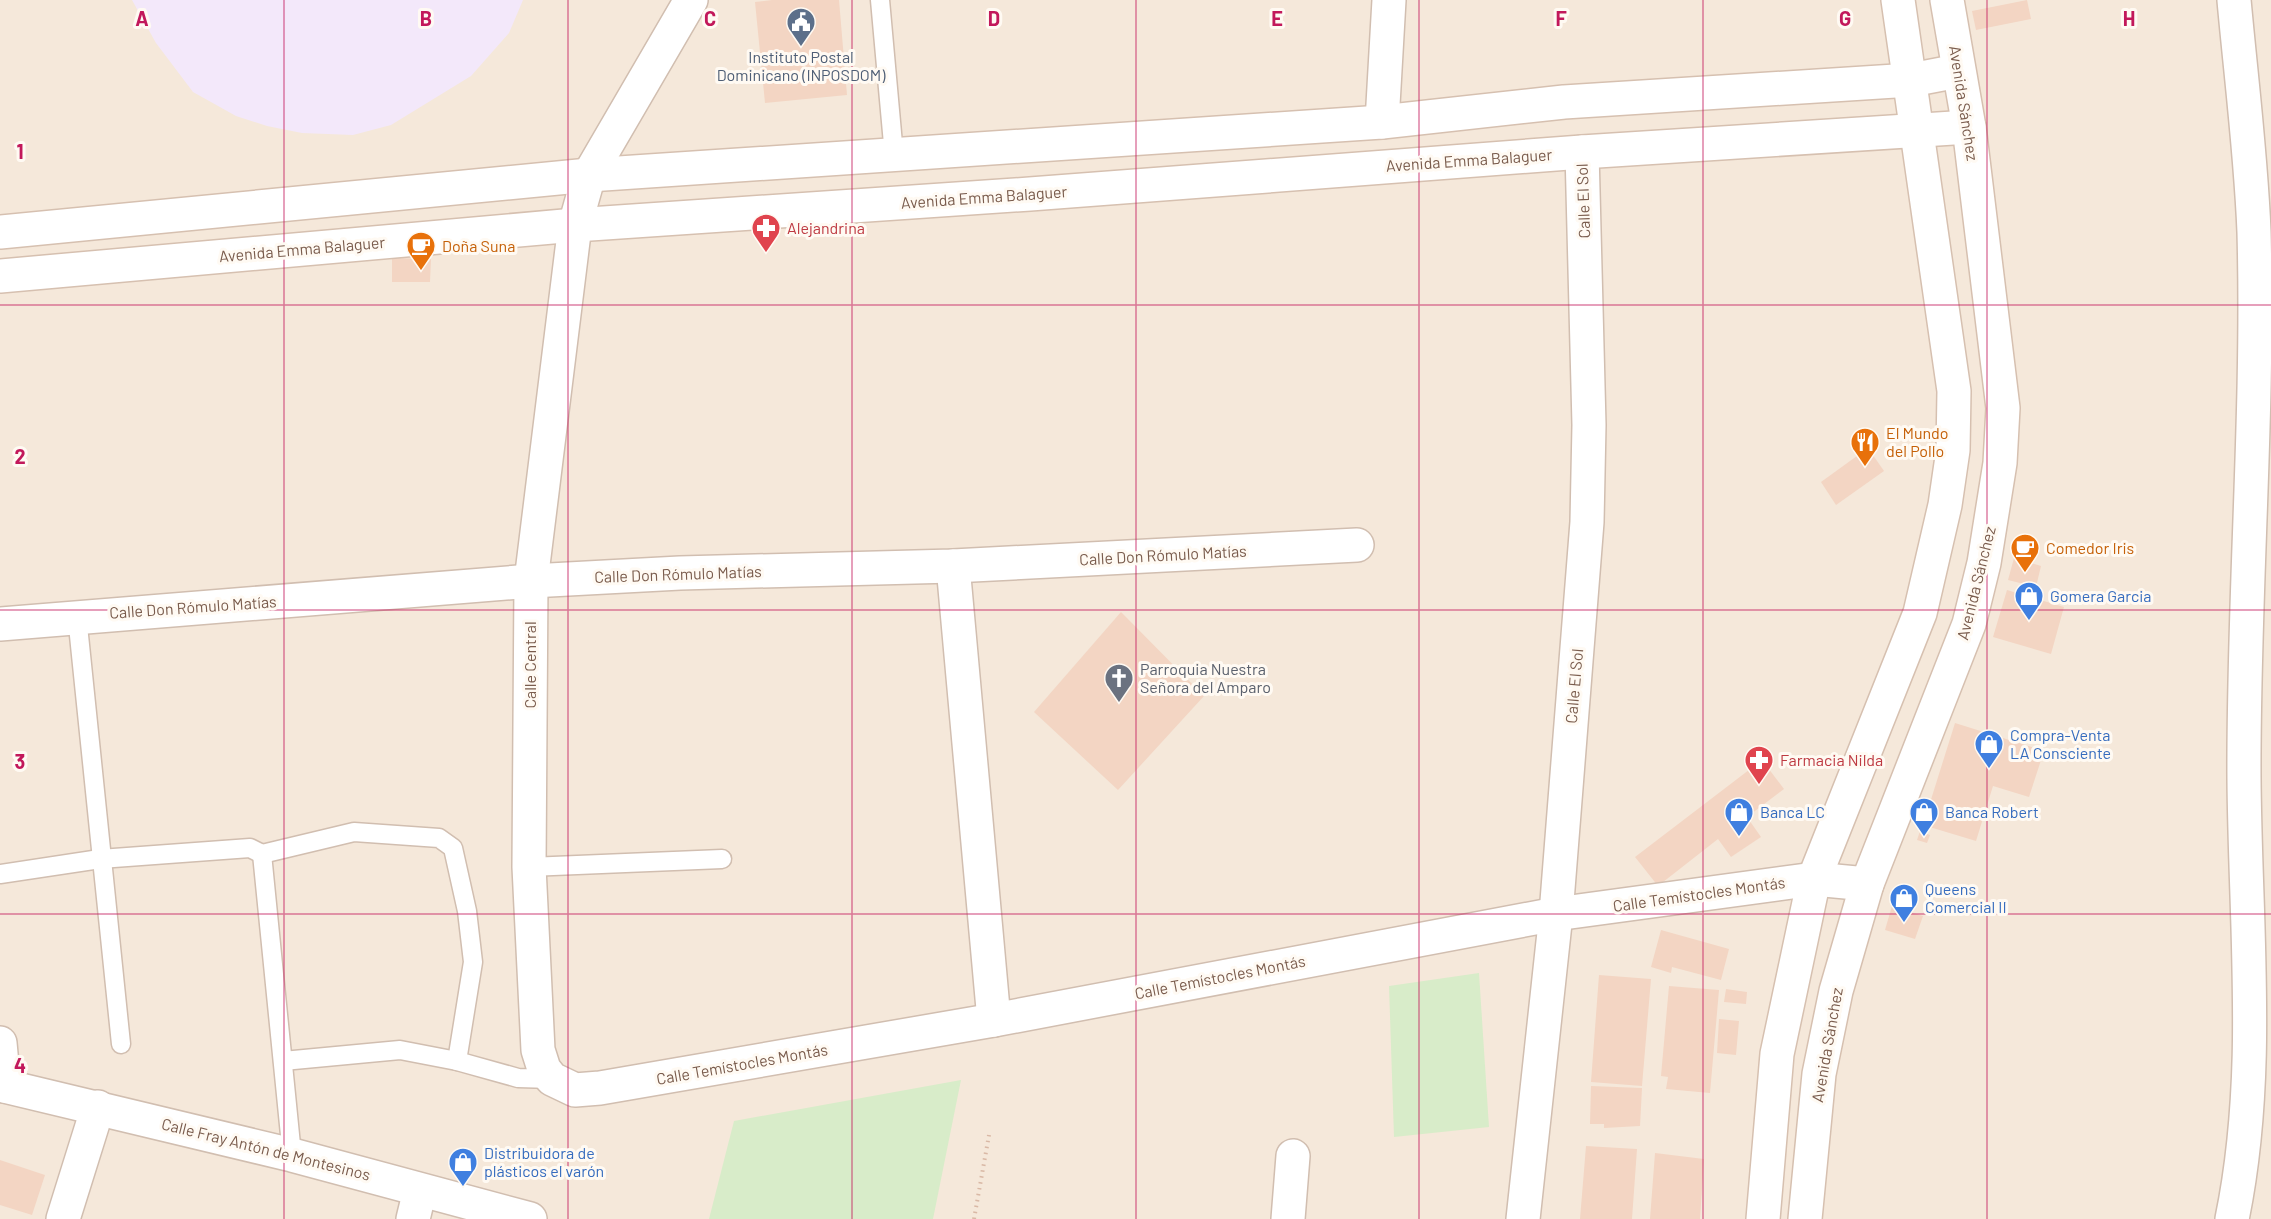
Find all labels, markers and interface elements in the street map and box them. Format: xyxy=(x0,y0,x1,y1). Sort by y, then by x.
text: A xyxy=(135,6,149,30)
text: B xyxy=(420,6,432,30)
text: C xyxy=(704,6,716,30)
public building icon: Instituto Postal Dominicano (INPOSDOM) xyxy=(785,6,817,48)
text: D xyxy=(988,6,1000,30)
text: E xyxy=(1271,6,1283,30)
text: F xyxy=(1555,6,1567,30)
text: G xyxy=(1839,6,1851,30)
text: H xyxy=(2123,6,2135,30)
street label: Avenida Sánchez xyxy=(1946,44,1983,162)
place label: Instituto Postal Dominicano (INPOSDOM) xyxy=(717,47,886,84)
text: 1 xyxy=(16,139,24,163)
street label: Avenida Emma Balaguer xyxy=(1385,144,1553,175)
street label: Calle El Sol xyxy=(1572,163,1593,239)
street label: Avenida Emma Balaguer xyxy=(900,181,1068,212)
pharmacy icon: Alejandrina xyxy=(750,212,782,254)
place label: Alejandrina xyxy=(787,218,865,237)
cafe icon: Doña Suna xyxy=(405,230,437,272)
street label: Avenida Emma Balaguer xyxy=(218,232,386,265)
place label: Doña Suna xyxy=(442,236,515,255)
place label: El Mundo del Pollo xyxy=(1886,423,1949,460)
restaurant icon: El Mundo del Pollo xyxy=(1849,426,1881,468)
text: 2 xyxy=(14,444,26,468)
street label: Avenida Sánchez xyxy=(1952,524,1999,642)
cafe icon: Comedor Iris xyxy=(2009,532,2041,574)
place label: Comedor Iris xyxy=(2046,538,2134,557)
street label: Calle Don Rómulo Matías xyxy=(1079,541,1247,568)
street label: Calle Don Rómulo Matías xyxy=(594,561,762,586)
shop icon: Gomera Garcia xyxy=(2013,580,2045,622)
place label: Gomera Garcia xyxy=(2050,586,2152,605)
street label: Calle Don Rómulo Matías xyxy=(109,591,277,622)
street label: Calle Central xyxy=(520,621,539,709)
street label: Calle El Sol xyxy=(1561,648,1586,724)
place label: Parroquia Nuestra Señora del Amparo xyxy=(1140,659,1271,696)
church icon: Parroquia Nuestra Señora del Amparo xyxy=(1103,662,1135,704)
place label: Compra-Venta LA Consciente xyxy=(2010,725,2111,762)
shop icon: Compra-Venta LA Consciente xyxy=(1973,728,2005,770)
pharmacy icon: Farmacia Nilda xyxy=(1743,744,1775,786)
text: 3 xyxy=(15,749,25,773)
place label: Farmacia Nilda xyxy=(1780,750,1883,769)
shop icon: Banca LC xyxy=(1723,796,1755,838)
shop icon: Banca Robert xyxy=(1908,796,1940,838)
place label: Banca LC xyxy=(1760,802,1825,821)
place label: Banca Robert xyxy=(1945,802,2039,821)
street label: Calle Temístocles Montás xyxy=(1612,872,1786,915)
place label: Queens Comercial II xyxy=(1925,879,2007,916)
shop icon: Queens Comercial II xyxy=(1888,882,1920,924)
street label: Calle Temístocles Montás xyxy=(1133,951,1307,1002)
street label: Avenida Sánchez xyxy=(1807,986,1846,1104)
street label: Calle Temístocles Montás xyxy=(655,1039,829,1088)
text: 4 xyxy=(14,1053,26,1077)
street label: Calle Fray Antón de Montesinos xyxy=(160,1113,372,1184)
place label: Distribuidora de plásticos el varón xyxy=(484,1143,604,1180)
shop icon: Distribuidora de plásticos el varón xyxy=(447,1146,479,1188)

